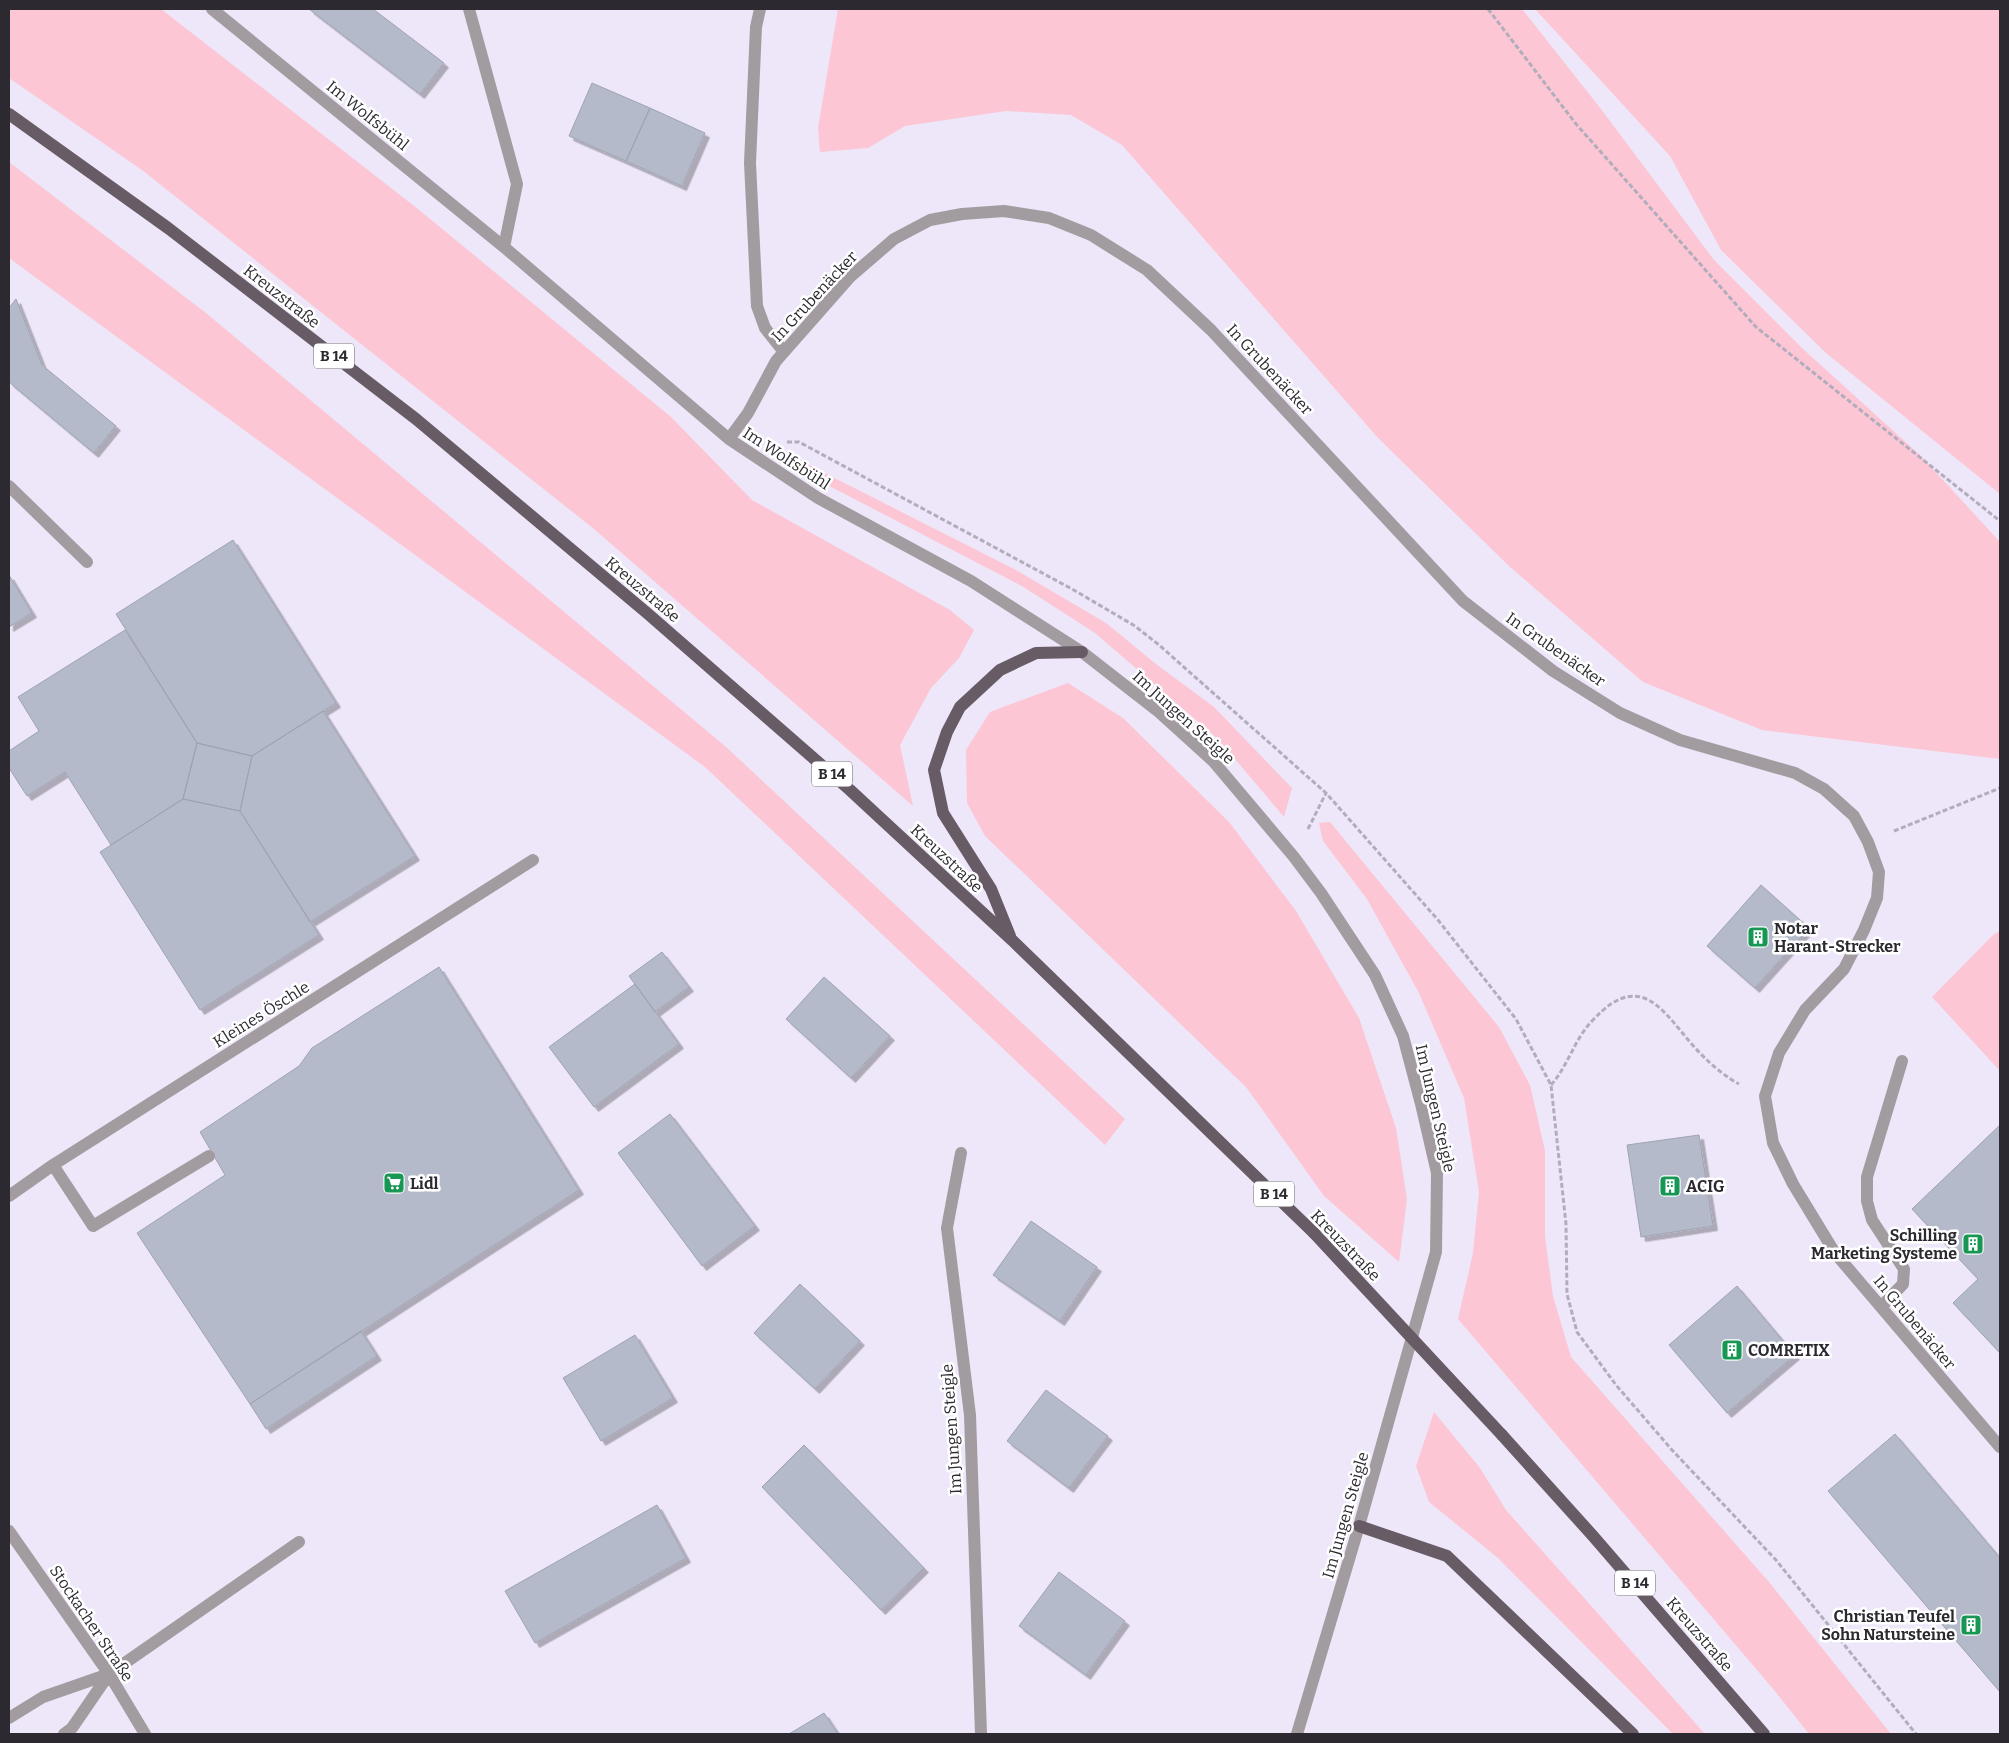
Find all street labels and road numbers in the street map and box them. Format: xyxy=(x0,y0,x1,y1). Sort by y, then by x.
street label: Im Wolfsbühl xyxy=(323,77,413,155)
street label: In Grubenäcker xyxy=(768,247,861,346)
street label: Kreuzstraße xyxy=(240,261,324,332)
street label: In Grubenäcker xyxy=(1223,320,1316,419)
road number: B 14 xyxy=(314,344,354,368)
street label: Im Wolfsbühl xyxy=(740,423,834,494)
street label: Kreuzstraße xyxy=(601,553,684,626)
street label: In Grubenäcker xyxy=(1502,608,1609,691)
street label: Im Jungen Steigle xyxy=(1129,667,1239,768)
road number: B 14 xyxy=(812,762,852,786)
street label: Kreuzstraße xyxy=(907,820,987,897)
street label: Kleines Öschle xyxy=(210,977,313,1052)
street label: Im Jungen Steigle xyxy=(1412,1042,1459,1174)
road number: B 14 xyxy=(1254,1182,1294,1206)
street label: Kreuzstraße xyxy=(1307,1206,1384,1285)
street label: In Grubenäcker xyxy=(1870,1271,1959,1373)
street label: Im Jungen Steigle xyxy=(937,1363,966,1495)
street label: Im Jungen Steigle xyxy=(1318,1450,1373,1581)
street label: Stockacher Straße xyxy=(46,1562,137,1685)
road number: B 14 xyxy=(1615,1570,1655,1596)
street label: Kreuzstraße xyxy=(1662,1594,1737,1675)

